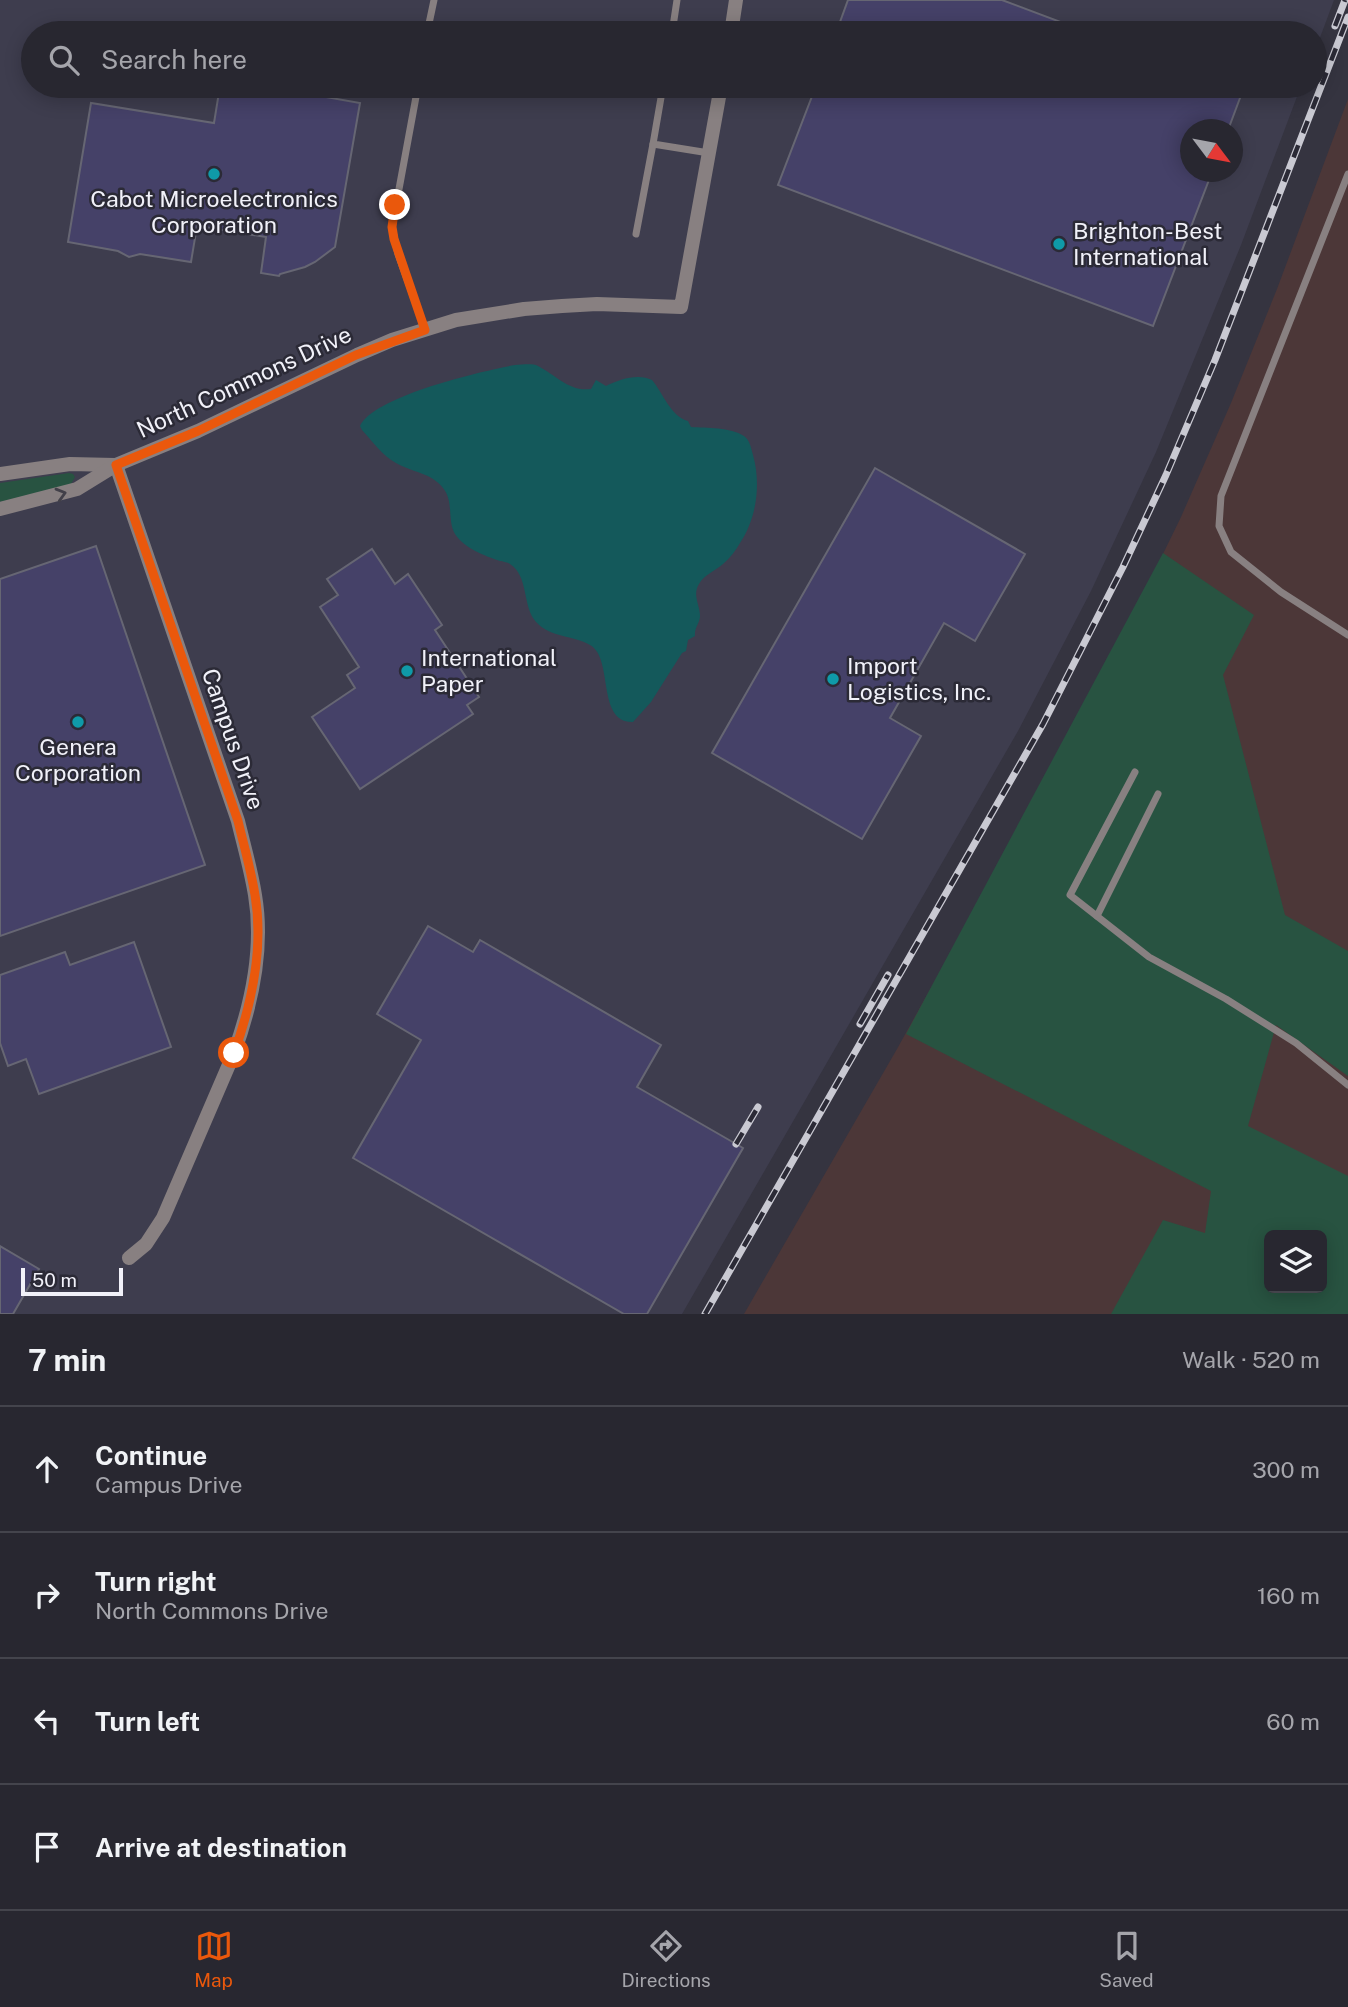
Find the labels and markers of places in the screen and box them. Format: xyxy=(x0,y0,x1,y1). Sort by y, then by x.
marker: Cabot Microelectronics Corporation xyxy=(206,166,222,182)
place label: Cabot Microelectronics Corporation xyxy=(90,185,338,238)
place label: Brighton-Best International xyxy=(1073,217,1223,270)
marker: Brighton-Best International xyxy=(1051,236,1067,252)
place label: International Paper xyxy=(421,644,557,697)
place label: Import Logistics, Inc. xyxy=(847,652,991,705)
marker: International Paper xyxy=(399,663,415,679)
marker: Import Logistics, Inc. xyxy=(825,671,841,687)
marker: Genera Corporation xyxy=(70,714,86,730)
place label: Genera Corporation xyxy=(15,733,141,786)

